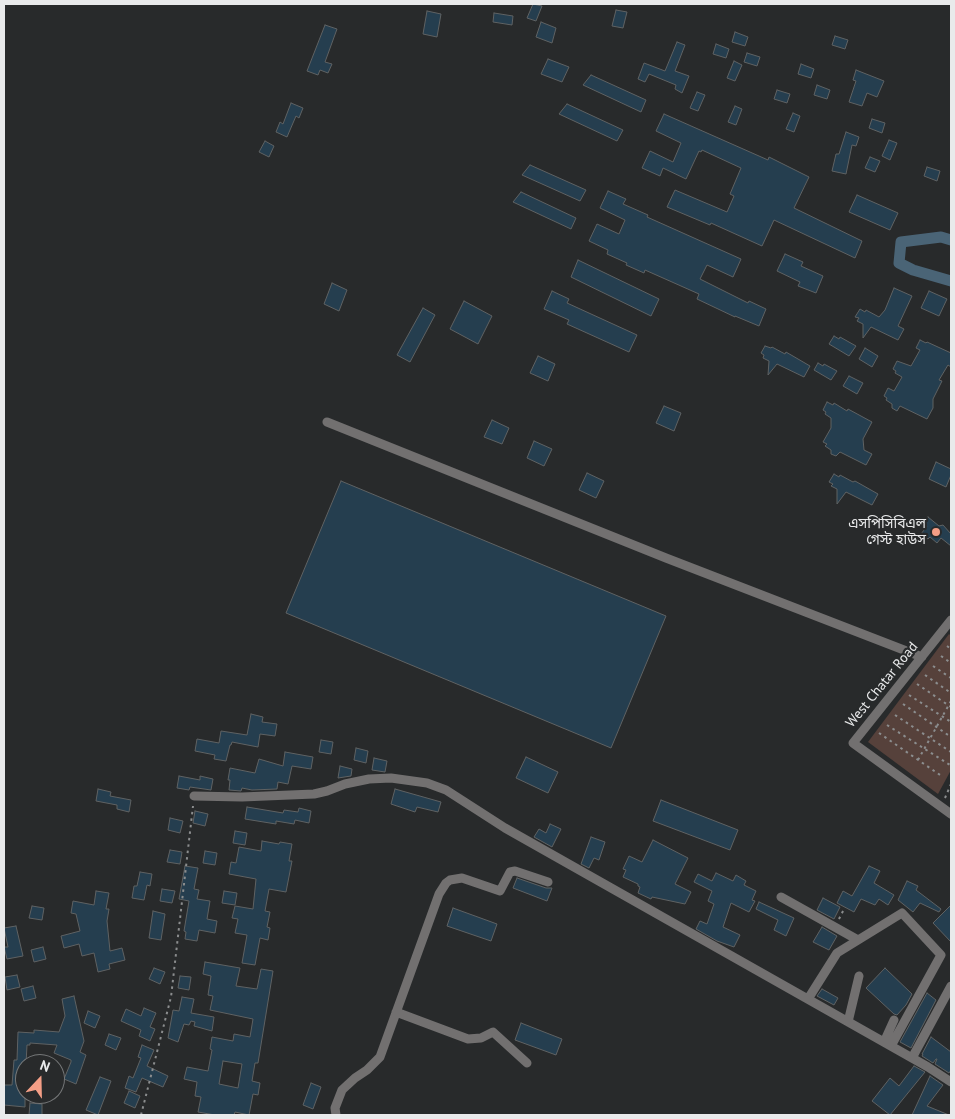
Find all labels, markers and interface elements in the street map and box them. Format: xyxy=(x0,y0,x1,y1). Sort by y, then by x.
place label: এসপিসিবিএল গেস্ট হাউস xyxy=(848,516,926,548)
marker: এসপিসিবিএল গেস্ট হাউস xyxy=(930,526,942,538)
street label: West Chatar Road xyxy=(842,639,922,731)
north arrow xyxy=(15,1054,65,1104)
text: N xyxy=(37,1056,53,1076)

